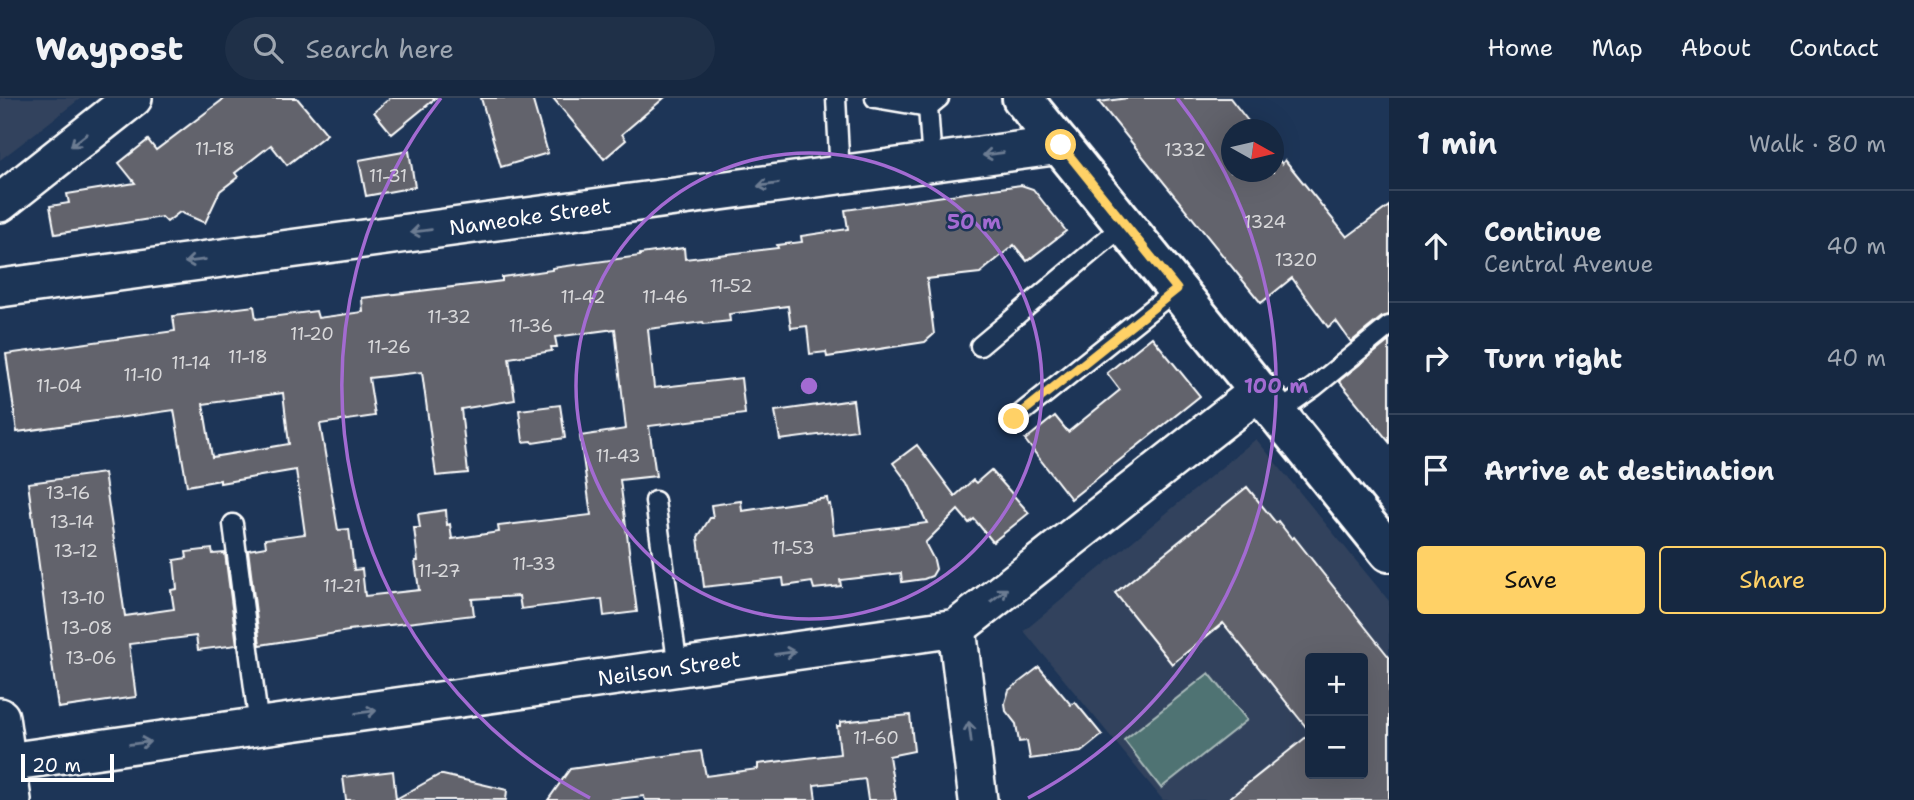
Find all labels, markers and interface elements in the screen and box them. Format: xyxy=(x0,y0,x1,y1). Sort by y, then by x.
search box xyxy=(225,17,715,80)
text: Waypost xyxy=(35,26,183,71)
icon: search xyxy=(249,29,287,67)
text: Search here xyxy=(305,31,454,66)
text: Home xyxy=(1487,32,1553,64)
text: Map xyxy=(1591,32,1643,64)
text: About xyxy=(1681,32,1751,64)
text: Contact xyxy=(1789,32,1879,64)
north arrow xyxy=(1221,119,1284,182)
text: 1 min xyxy=(1417,123,1497,164)
route start xyxy=(1045,129,1076,160)
text: Walk · 80 m xyxy=(1749,129,1886,159)
one-way arrow xyxy=(71,133,89,148)
house number: 11-18 xyxy=(195,137,235,161)
house number: 1332 xyxy=(1164,138,1206,162)
one-way arrow xyxy=(982,148,1005,161)
house number: 11-31 xyxy=(369,164,407,188)
one-way arrow xyxy=(757,179,780,192)
street label: Nameoke Street xyxy=(447,192,613,242)
text: 50 m xyxy=(947,208,1001,236)
house number: 1324 xyxy=(1244,210,1286,234)
text: Continue xyxy=(1484,214,1602,249)
one-way arrow xyxy=(410,225,433,238)
icon: ahead xyxy=(1417,227,1455,265)
text: 40 m xyxy=(1826,231,1886,261)
house number: 1320 xyxy=(1275,248,1317,272)
text: Central Avenue xyxy=(1484,249,1654,279)
one-way arrow xyxy=(184,255,207,268)
house number: 11-52 xyxy=(709,274,753,298)
house number: 11-42 xyxy=(560,285,606,309)
house number: 11-46 xyxy=(642,285,688,309)
house number: 11-32 xyxy=(427,305,471,329)
house number: 11-36 xyxy=(509,314,553,338)
house number: 11-20 xyxy=(290,322,334,346)
house number: 11-26 xyxy=(367,335,411,359)
icon: right xyxy=(1417,339,1455,377)
text: Turn right xyxy=(1484,341,1622,376)
text: 40 m xyxy=(1826,343,1886,373)
house number: 11-18 xyxy=(228,345,268,369)
house number: 11-14 xyxy=(171,351,211,375)
house number: 11-10 xyxy=(123,363,163,387)
text: 100 m xyxy=(1244,372,1308,400)
house number: 11-04 xyxy=(36,374,82,398)
centre of rings xyxy=(797,374,821,398)
route end xyxy=(998,403,1029,434)
house number: 11-43 xyxy=(595,444,641,468)
icon: arrive xyxy=(1417,451,1455,489)
text: Arrive at destination xyxy=(1484,453,1774,488)
house number: 13-16 xyxy=(46,481,90,505)
house number: 13-14 xyxy=(50,510,94,534)
house number: 11-53 xyxy=(771,536,815,560)
house number: 13-12 xyxy=(54,539,98,563)
button: Save xyxy=(1417,546,1645,614)
button: Share xyxy=(1659,546,1886,614)
house number: 11-33 xyxy=(512,552,556,576)
house number: 11-27 xyxy=(417,559,461,583)
house number: 11-21 xyxy=(323,574,361,598)
house number: 13-10 xyxy=(61,586,105,610)
one-way arrow xyxy=(990,588,1008,603)
house number: 13-08 xyxy=(61,616,113,640)
street label: Neilson Street xyxy=(596,645,742,693)
house number: 13-06 xyxy=(65,646,117,670)
one-way arrow xyxy=(773,646,796,659)
map controls xyxy=(1305,653,1368,779)
button: + xyxy=(1305,653,1368,716)
one-way arrow xyxy=(354,705,377,718)
button: − xyxy=(1305,716,1368,779)
one-way arrow xyxy=(963,721,976,744)
house number: 11-60 xyxy=(853,726,899,750)
one-way arrow xyxy=(129,737,151,750)
scale bar xyxy=(21,751,114,783)
text: 20 m xyxy=(32,753,81,778)

